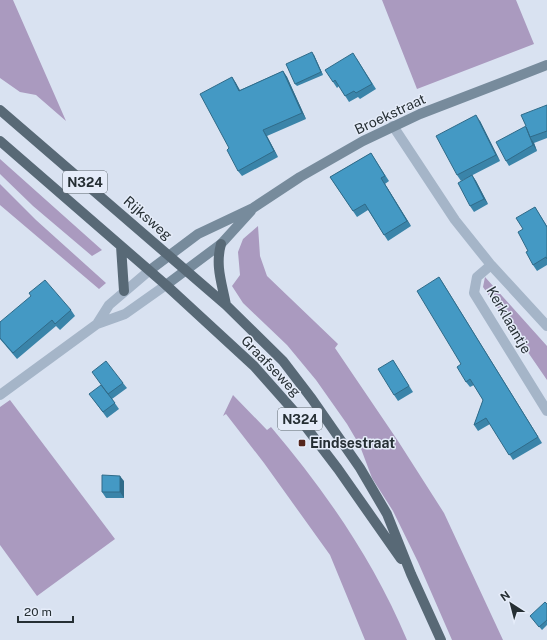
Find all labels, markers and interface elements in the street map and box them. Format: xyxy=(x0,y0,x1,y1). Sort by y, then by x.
street label: Broekstraat xyxy=(352,91,428,137)
road number: N324 xyxy=(63,171,107,193)
street label: Rijksweg xyxy=(121,193,176,243)
street label: Kerklaantje xyxy=(483,284,535,357)
street label: Graafseweg xyxy=(238,332,304,400)
road number: N324 xyxy=(278,408,322,430)
place label: Eindsestraat xyxy=(310,435,395,451)
marker: Eindsestraat xyxy=(297,438,307,448)
north arrow xyxy=(491,584,531,624)
text: N xyxy=(498,589,512,603)
scale bar xyxy=(18,598,73,624)
text: 20 m xyxy=(24,605,52,619)

